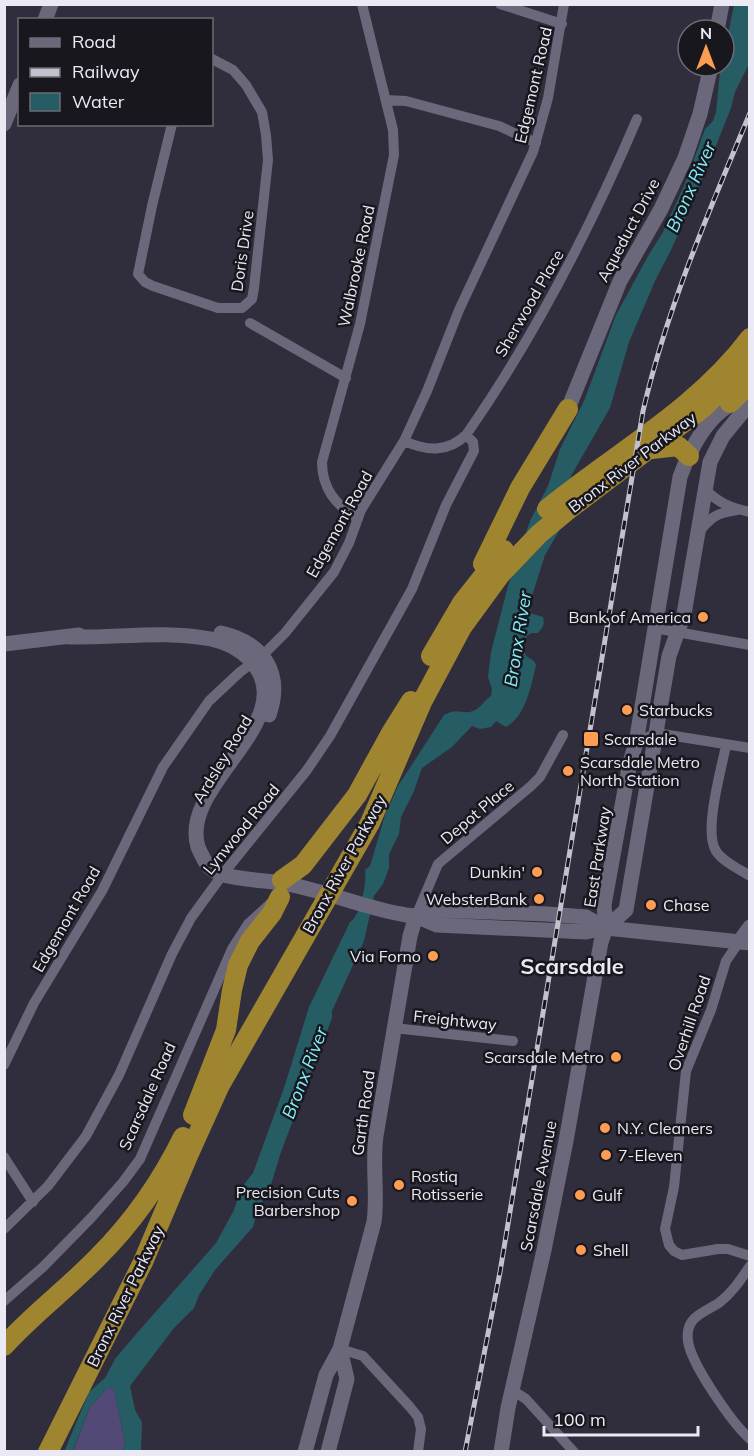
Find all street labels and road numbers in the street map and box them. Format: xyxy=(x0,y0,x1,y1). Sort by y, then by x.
street label: Edgemont Road xyxy=(510,25,556,145)
street label: Aqueduct Drive xyxy=(592,175,664,285)
street label: Walbrooke Road xyxy=(333,203,379,329)
street label: Doris Drive xyxy=(226,209,258,293)
street label: Sherwood Place xyxy=(490,246,568,360)
street label: Bronx River Parkway xyxy=(564,407,700,517)
street label: Edgemont Road xyxy=(301,467,377,581)
street label: Ardsley Road xyxy=(188,711,256,807)
street label: Depot Place xyxy=(436,776,518,848)
street label: Lynwood Road xyxy=(198,780,284,878)
street label: Bronx River Parkway xyxy=(298,791,391,937)
street label: East Parkway xyxy=(579,805,615,909)
street label: Edgemont Road xyxy=(28,863,104,975)
street label: Overhill Road xyxy=(663,973,715,1073)
street label: Freightway xyxy=(412,1006,498,1034)
street label: Scarsdale Road xyxy=(114,1039,180,1153)
street label: Garth Road xyxy=(347,1069,379,1157)
street label: Scarsdale Avenue xyxy=(516,1119,560,1253)
street label: Bronx River Parkway xyxy=(82,1222,168,1370)

